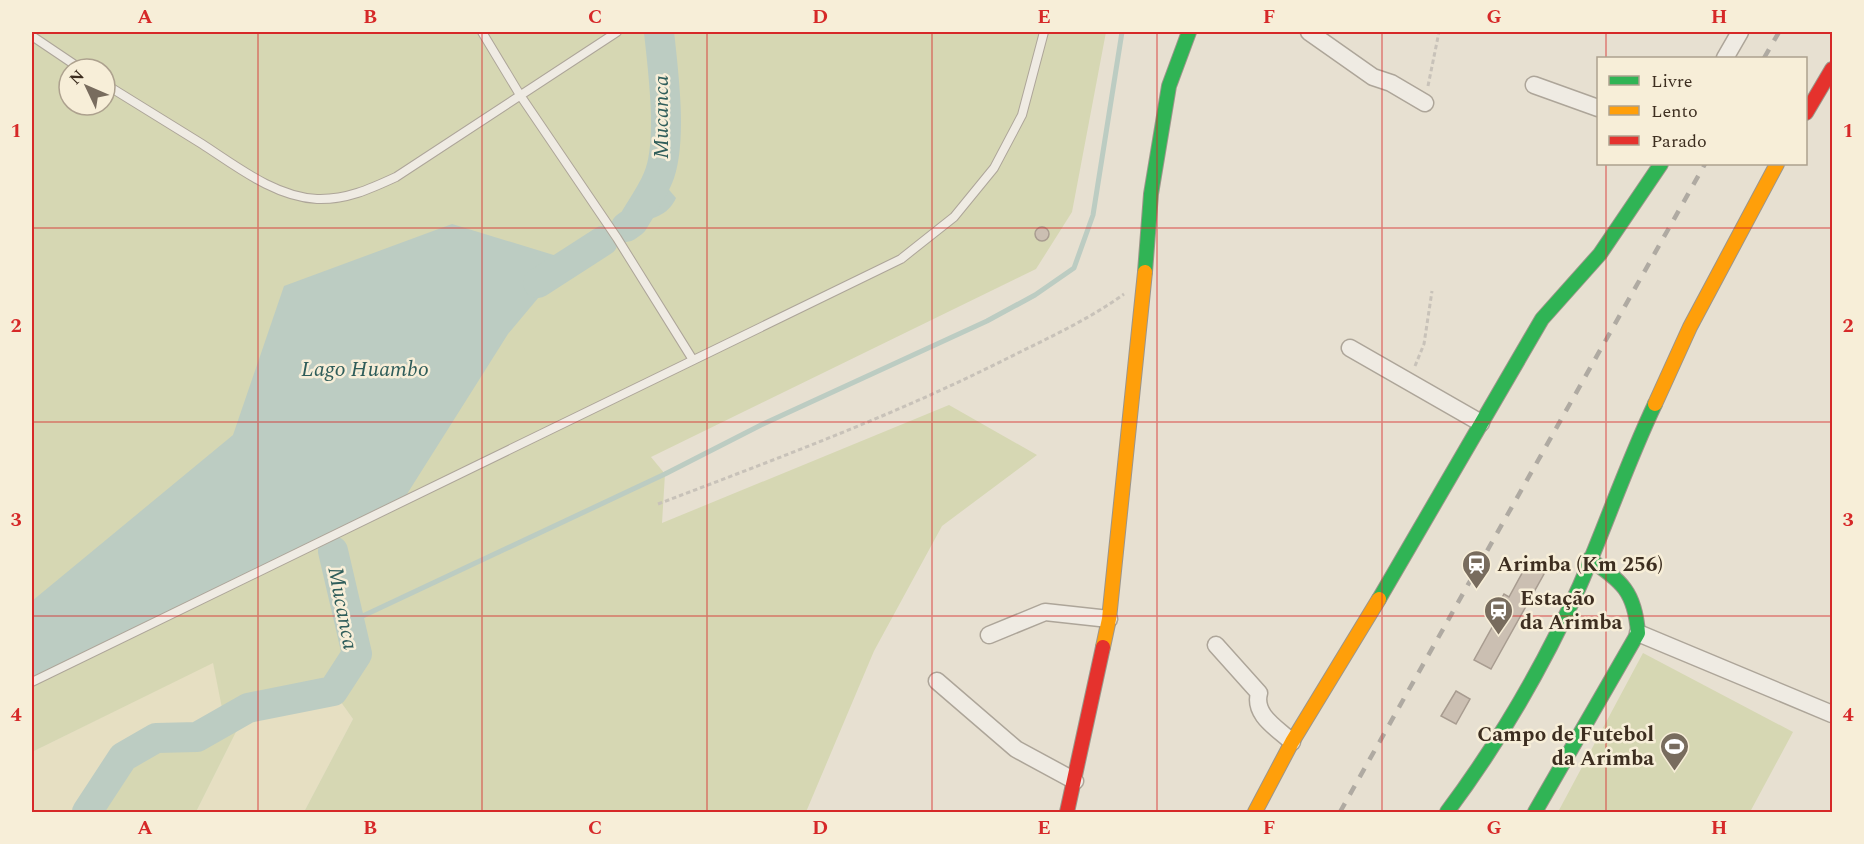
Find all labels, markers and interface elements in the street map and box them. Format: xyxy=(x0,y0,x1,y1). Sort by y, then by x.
text: A xyxy=(137,2,153,32)
text: B xyxy=(363,2,377,32)
text: C xyxy=(588,2,602,32)
text: D xyxy=(812,2,828,32)
text: E xyxy=(1037,2,1051,32)
text: F xyxy=(1263,2,1275,32)
text: G xyxy=(1486,2,1502,32)
text: H xyxy=(1711,2,1727,32)
north arrow xyxy=(57,57,117,117)
legend xyxy=(1597,57,1807,165)
text: N xyxy=(64,64,90,90)
text: Livre xyxy=(1651,68,1693,95)
water label: Mucanca xyxy=(645,75,678,159)
text: Lento xyxy=(1651,98,1698,125)
text: 1 xyxy=(10,116,22,146)
text: 1 xyxy=(1842,116,1854,146)
text: Parado xyxy=(1651,128,1707,155)
text: 2 xyxy=(10,311,22,341)
text: 2 xyxy=(1842,311,1854,341)
water label: Lago Huambo xyxy=(301,353,429,386)
text: 3 xyxy=(10,505,22,535)
text: 3 xyxy=(1842,505,1854,535)
station icon: Arimba (Km 256) xyxy=(1460,548,1492,590)
place label: Arimba (Km 256) xyxy=(1497,549,1663,581)
water label: Mucanca xyxy=(318,564,367,653)
place label: Estação da Arimba xyxy=(1520,583,1622,639)
station icon: Estação da Arimba xyxy=(1483,594,1515,636)
text: 4 xyxy=(10,700,22,730)
text: 4 xyxy=(1842,700,1854,730)
place label: Campo de Futebol da Arimba xyxy=(1477,719,1654,775)
sports icon: Campo de Futebol da Arimba xyxy=(1659,730,1691,772)
text: A xyxy=(137,813,153,843)
text: B xyxy=(363,813,377,843)
text: C xyxy=(588,813,602,843)
text: D xyxy=(812,813,828,843)
text: E xyxy=(1037,813,1051,843)
text: F xyxy=(1263,813,1275,843)
text: G xyxy=(1486,813,1502,843)
text: H xyxy=(1711,813,1727,843)

